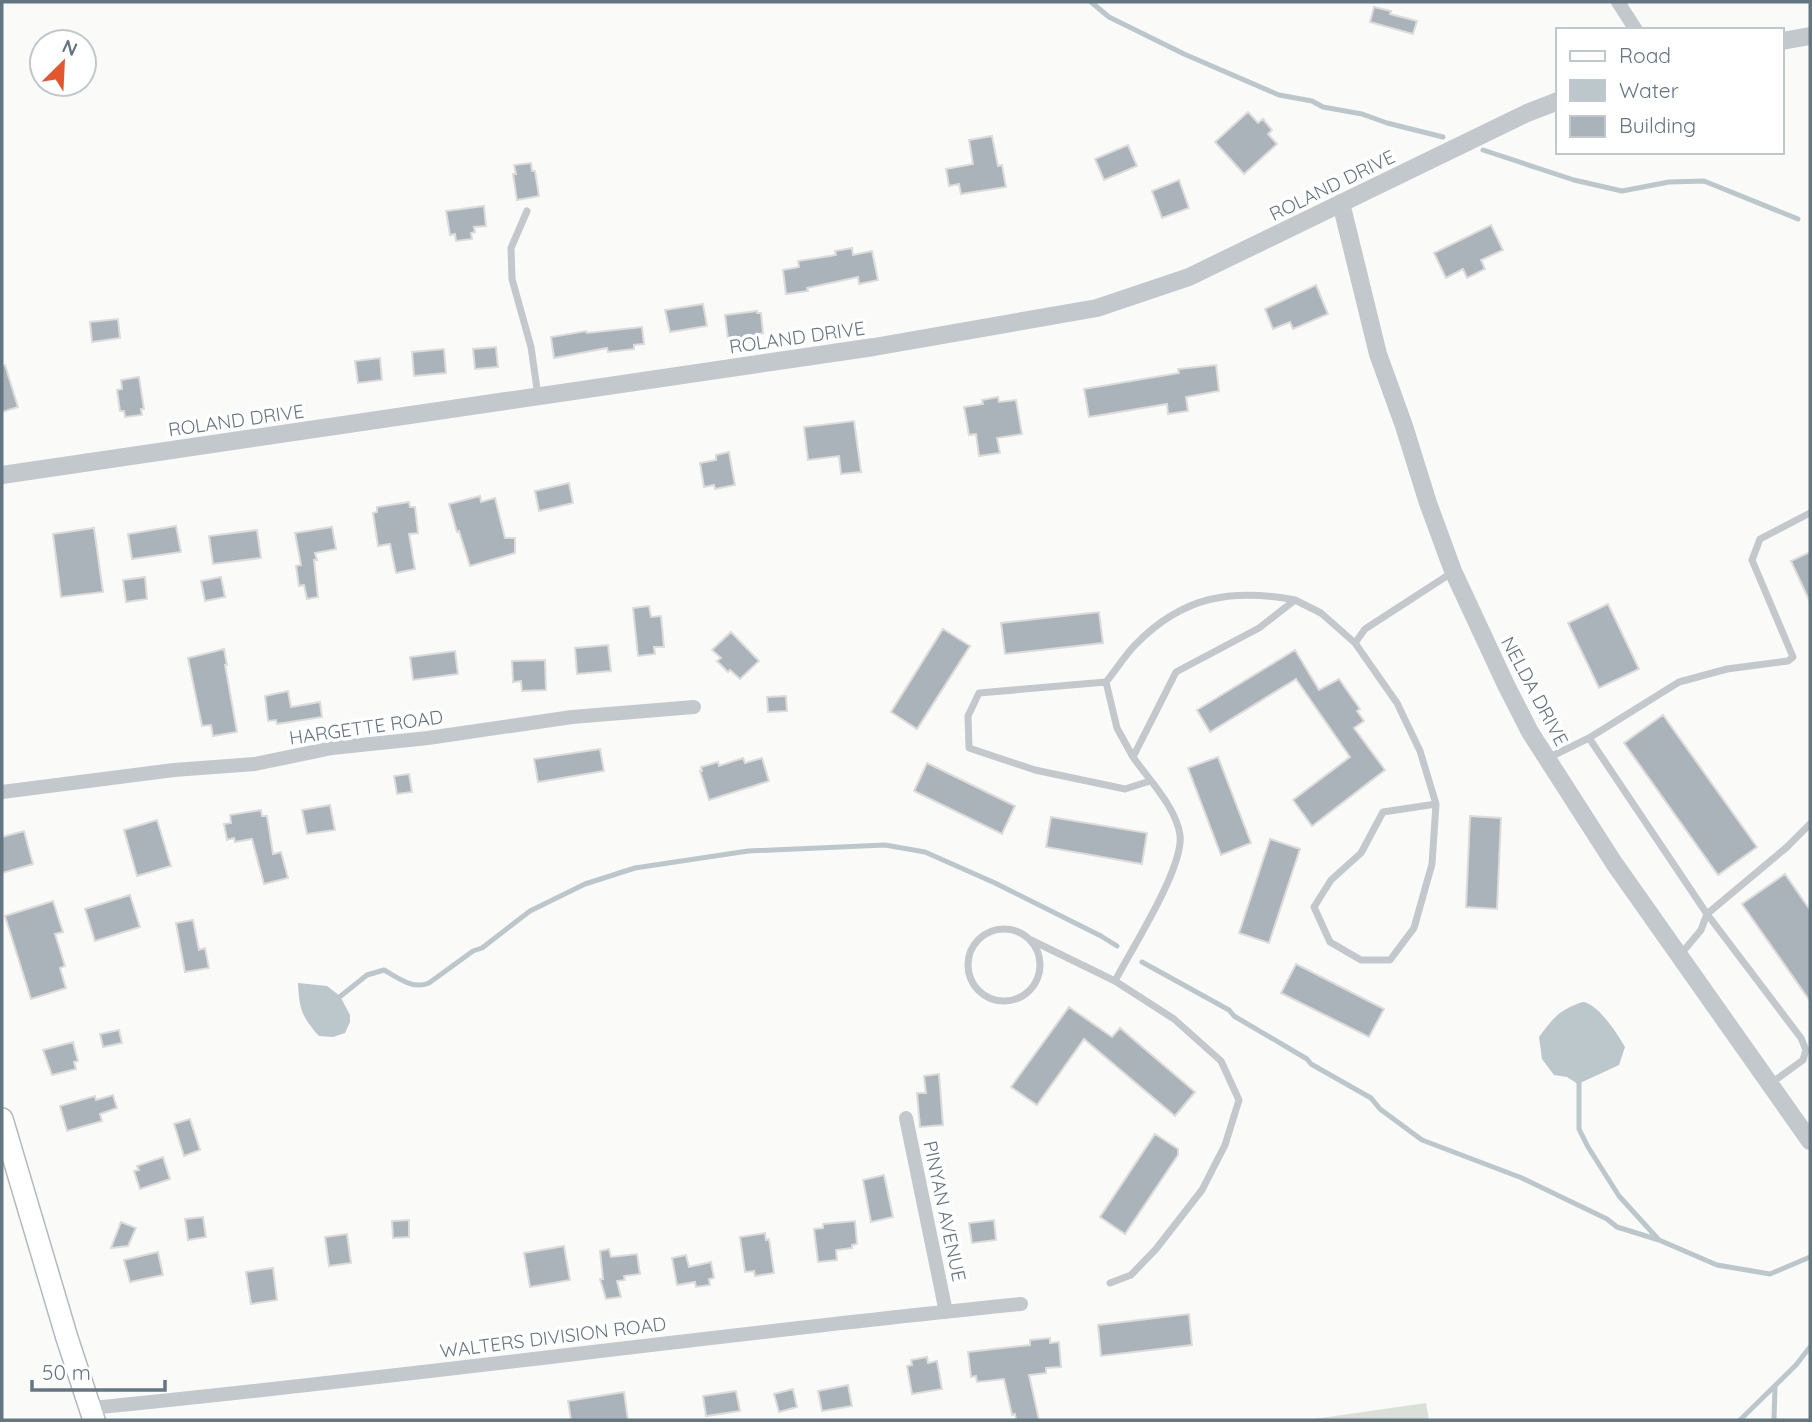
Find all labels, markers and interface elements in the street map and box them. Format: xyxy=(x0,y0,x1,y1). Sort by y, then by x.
north arrow xyxy=(28,28,98,98)
legend xyxy=(1556,28,1784,154)
text: N xyxy=(59,34,81,61)
text: Road xyxy=(1619,42,1671,68)
text: Water xyxy=(1619,77,1679,103)
text: Building xyxy=(1619,112,1696,138)
street label: ROLAND DRIVE xyxy=(1265,144,1399,226)
street label: ROLAND DRIVE xyxy=(728,316,866,358)
street label: ROLAND DRIVE xyxy=(167,399,305,441)
street label: NELDA DRIVE xyxy=(1496,632,1574,750)
street label: HARGETTE ROAD xyxy=(288,704,444,750)
street label: PINYAN AVENUE xyxy=(918,1138,972,1284)
street label: WALTERS DIVISION ROAD xyxy=(438,1311,668,1363)
scale bar xyxy=(32,1348,164,1392)
text: 50 m xyxy=(42,1359,91,1385)

